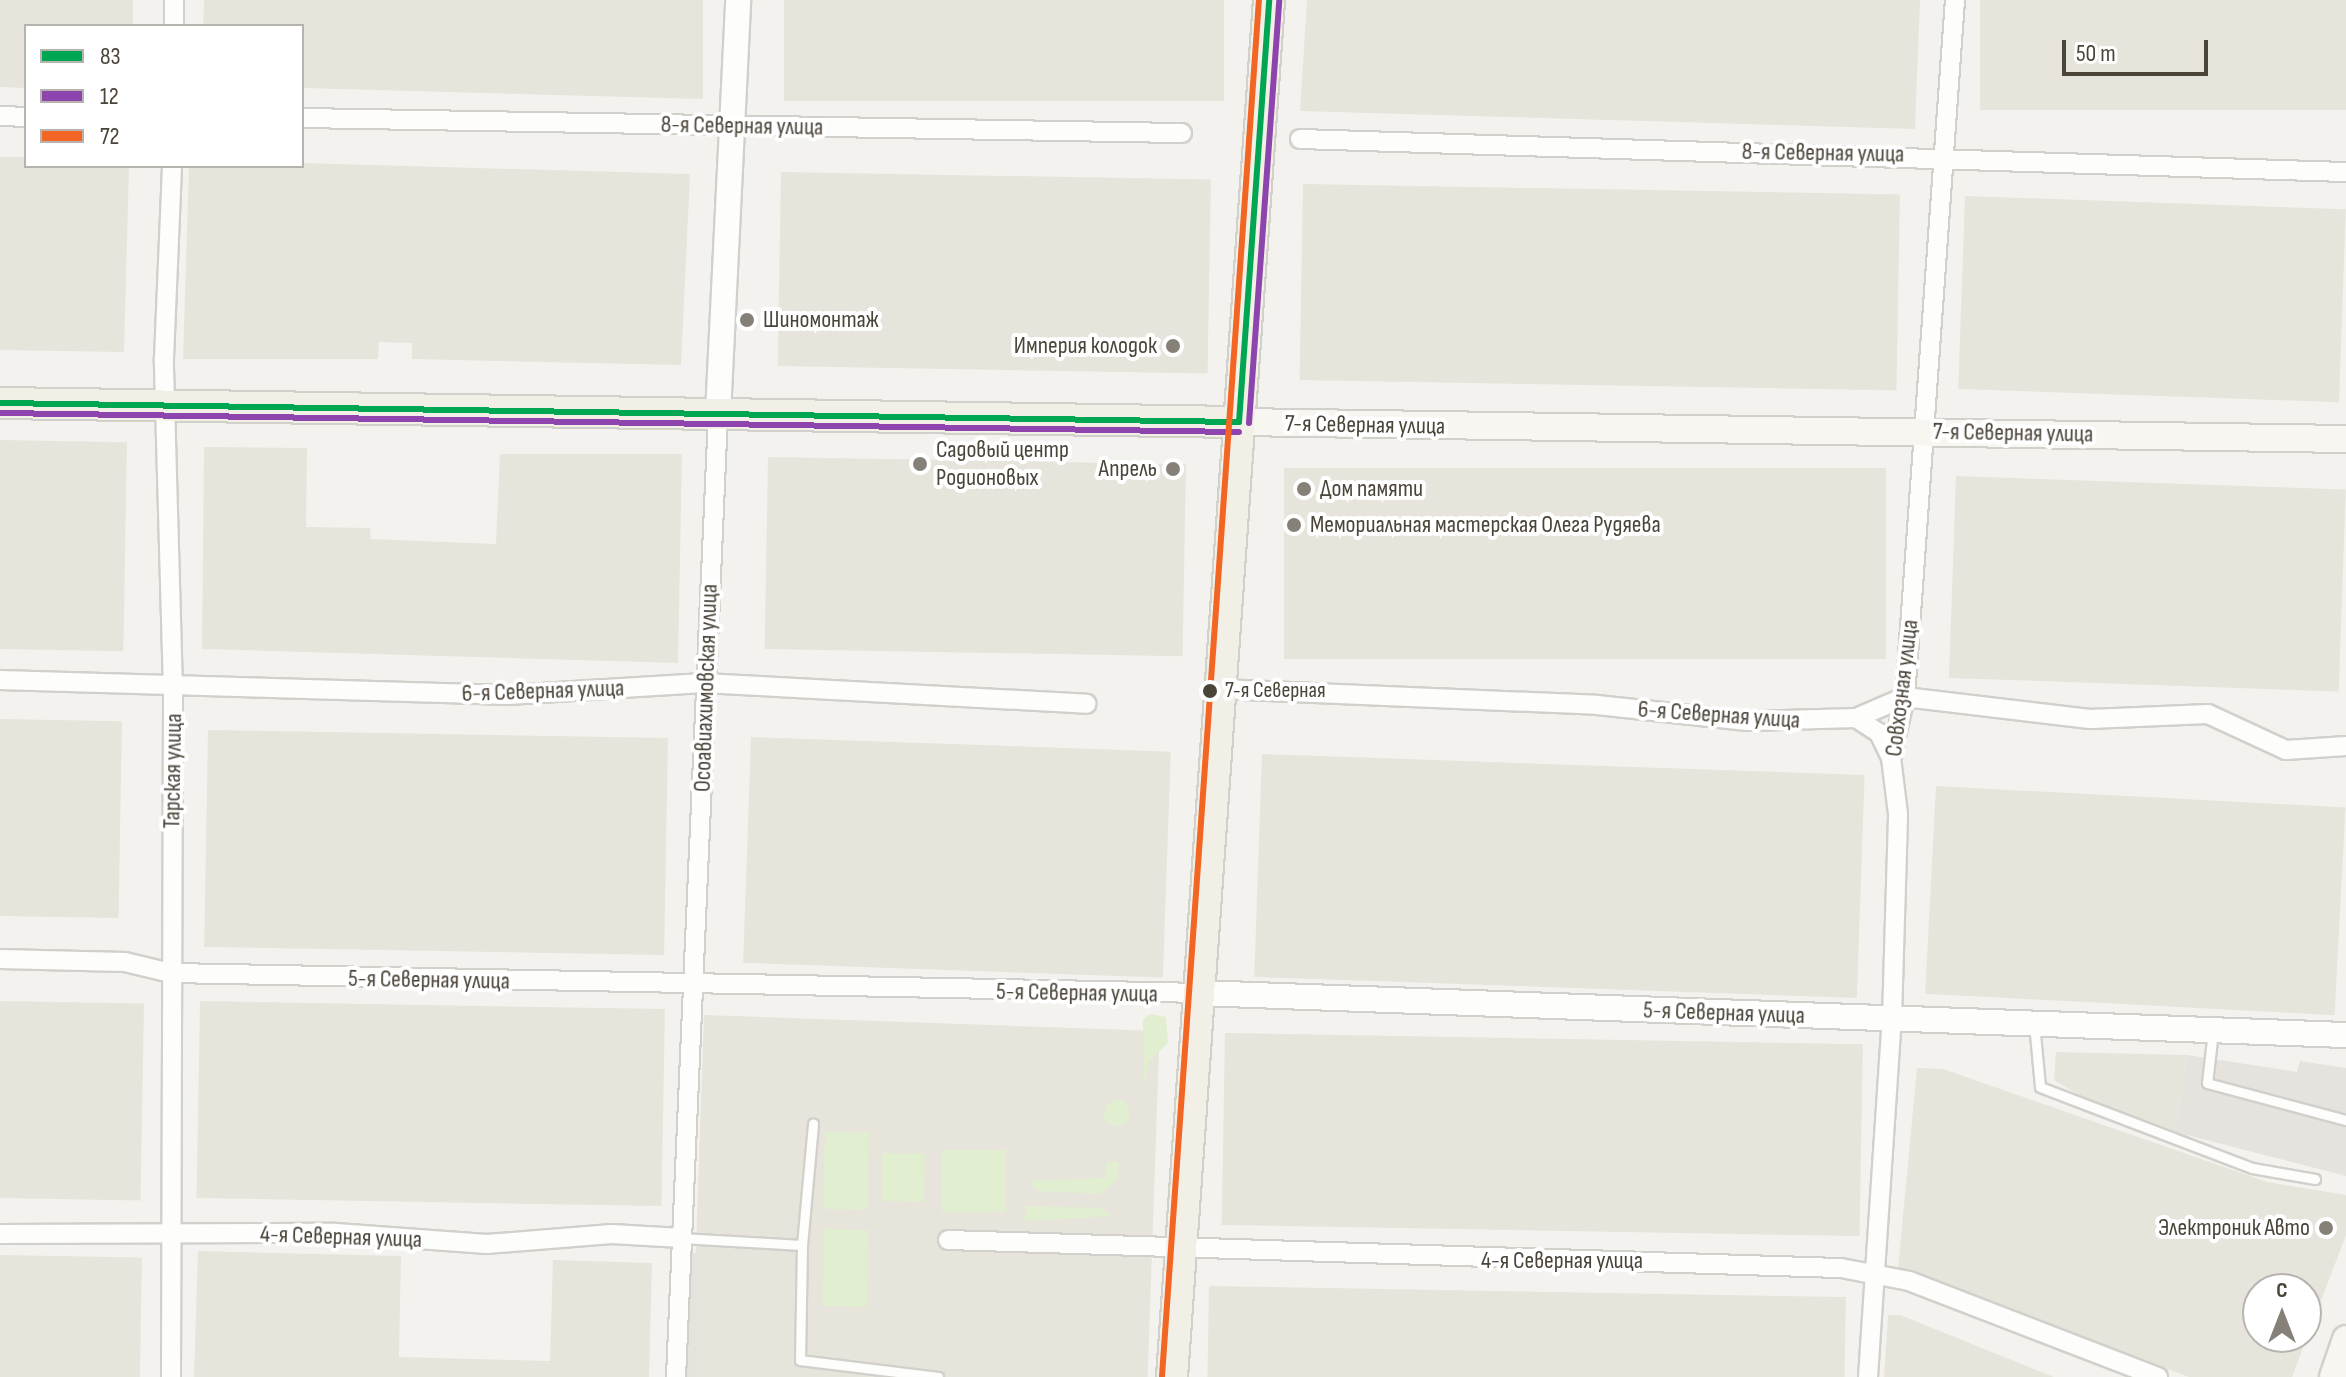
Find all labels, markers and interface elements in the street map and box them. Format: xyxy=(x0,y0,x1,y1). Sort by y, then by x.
legend xyxy=(24,24,304,168)
scale bar xyxy=(2066,24,2212,74)
text: 50 m xyxy=(2076,39,2116,68)
text: 83 xyxy=(100,42,121,71)
text: 12 xyxy=(100,82,119,111)
street label: 8-я Северная улица xyxy=(660,110,824,142)
text: 72 xyxy=(100,122,119,151)
street label: 8-я Северная улица xyxy=(1741,137,1905,169)
place label: Шиномонтаж xyxy=(763,306,879,334)
marker: Шиномонтаж xyxy=(738,311,756,329)
place label: Империя колодок xyxy=(1014,332,1157,360)
marker: Империя колодок xyxy=(1164,337,1182,355)
street label: 7-я Северная улица xyxy=(1285,409,1445,441)
street label: 7-я Северная улица xyxy=(1933,417,2093,449)
place label: Садовый центр Родионовых xyxy=(936,436,1069,492)
marker: Садовый центр Родионовых xyxy=(911,455,929,473)
place label: Апрель xyxy=(1099,455,1157,483)
marker: Апрель xyxy=(1164,460,1182,478)
place label: Дом памяти xyxy=(1320,475,1423,503)
marker: Дом памяти xyxy=(1295,480,1313,498)
place label: Мемориальная мастерская Олега Рудяева xyxy=(1310,511,1661,539)
marker: Мемориальная мастерская Олега Рудяева xyxy=(1285,516,1303,534)
street label: Осоавиахимовская улица xyxy=(688,583,724,793)
street label: Совхозная улица xyxy=(1879,618,1925,758)
street label: 6-я Северная улица xyxy=(461,674,625,708)
place label: 7-я Северная xyxy=(1225,678,1326,704)
marker: 7-я Северная xyxy=(1202,683,1218,699)
street label: 6-я Северная улица xyxy=(1637,695,1801,735)
street label: Тарская улица xyxy=(158,713,188,829)
street label: 5-я Северная улица xyxy=(348,964,510,996)
street label: 5-я Северная улица xyxy=(996,977,1158,1009)
street label: 5-я Северная улица xyxy=(1643,996,1805,1030)
place label: Электроник Авто xyxy=(2158,1214,2310,1242)
marker: Электроник Авто xyxy=(2317,1219,2335,1237)
street label: 4-я Северная улица xyxy=(260,1220,422,1254)
street label: 4-я Северная улица xyxy=(1481,1247,1643,1275)
north arrow xyxy=(2242,1273,2322,1353)
text: С xyxy=(2276,1277,2288,1304)

